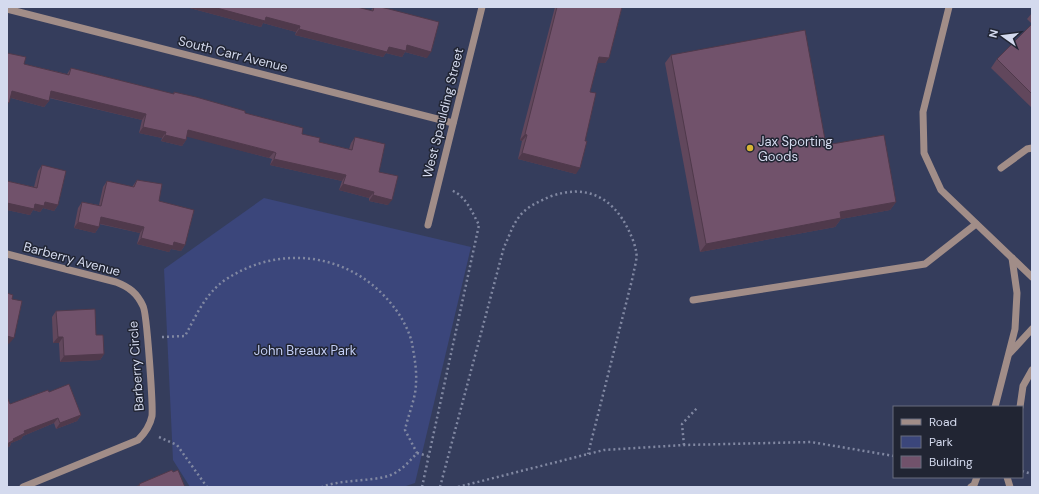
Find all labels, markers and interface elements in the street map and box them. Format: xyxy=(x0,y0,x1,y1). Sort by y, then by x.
north arrow xyxy=(983,16,1023,56)
text: N xyxy=(986,28,1001,39)
street label: South Carr Avenue xyxy=(176,32,290,76)
street label: West Spaulding Street xyxy=(419,46,467,180)
place label: Jax Sporting Goods xyxy=(758,133,833,165)
marker: Jax Sporting Goods xyxy=(745,143,755,153)
street label: Barberry Avenue xyxy=(22,238,122,280)
street label: Barberry Circle xyxy=(124,320,148,412)
park label: John Breaux Park xyxy=(254,342,357,359)
legend xyxy=(893,406,1023,478)
text: Road xyxy=(929,414,957,430)
text: Park xyxy=(929,434,953,450)
text: Building xyxy=(929,454,973,470)

